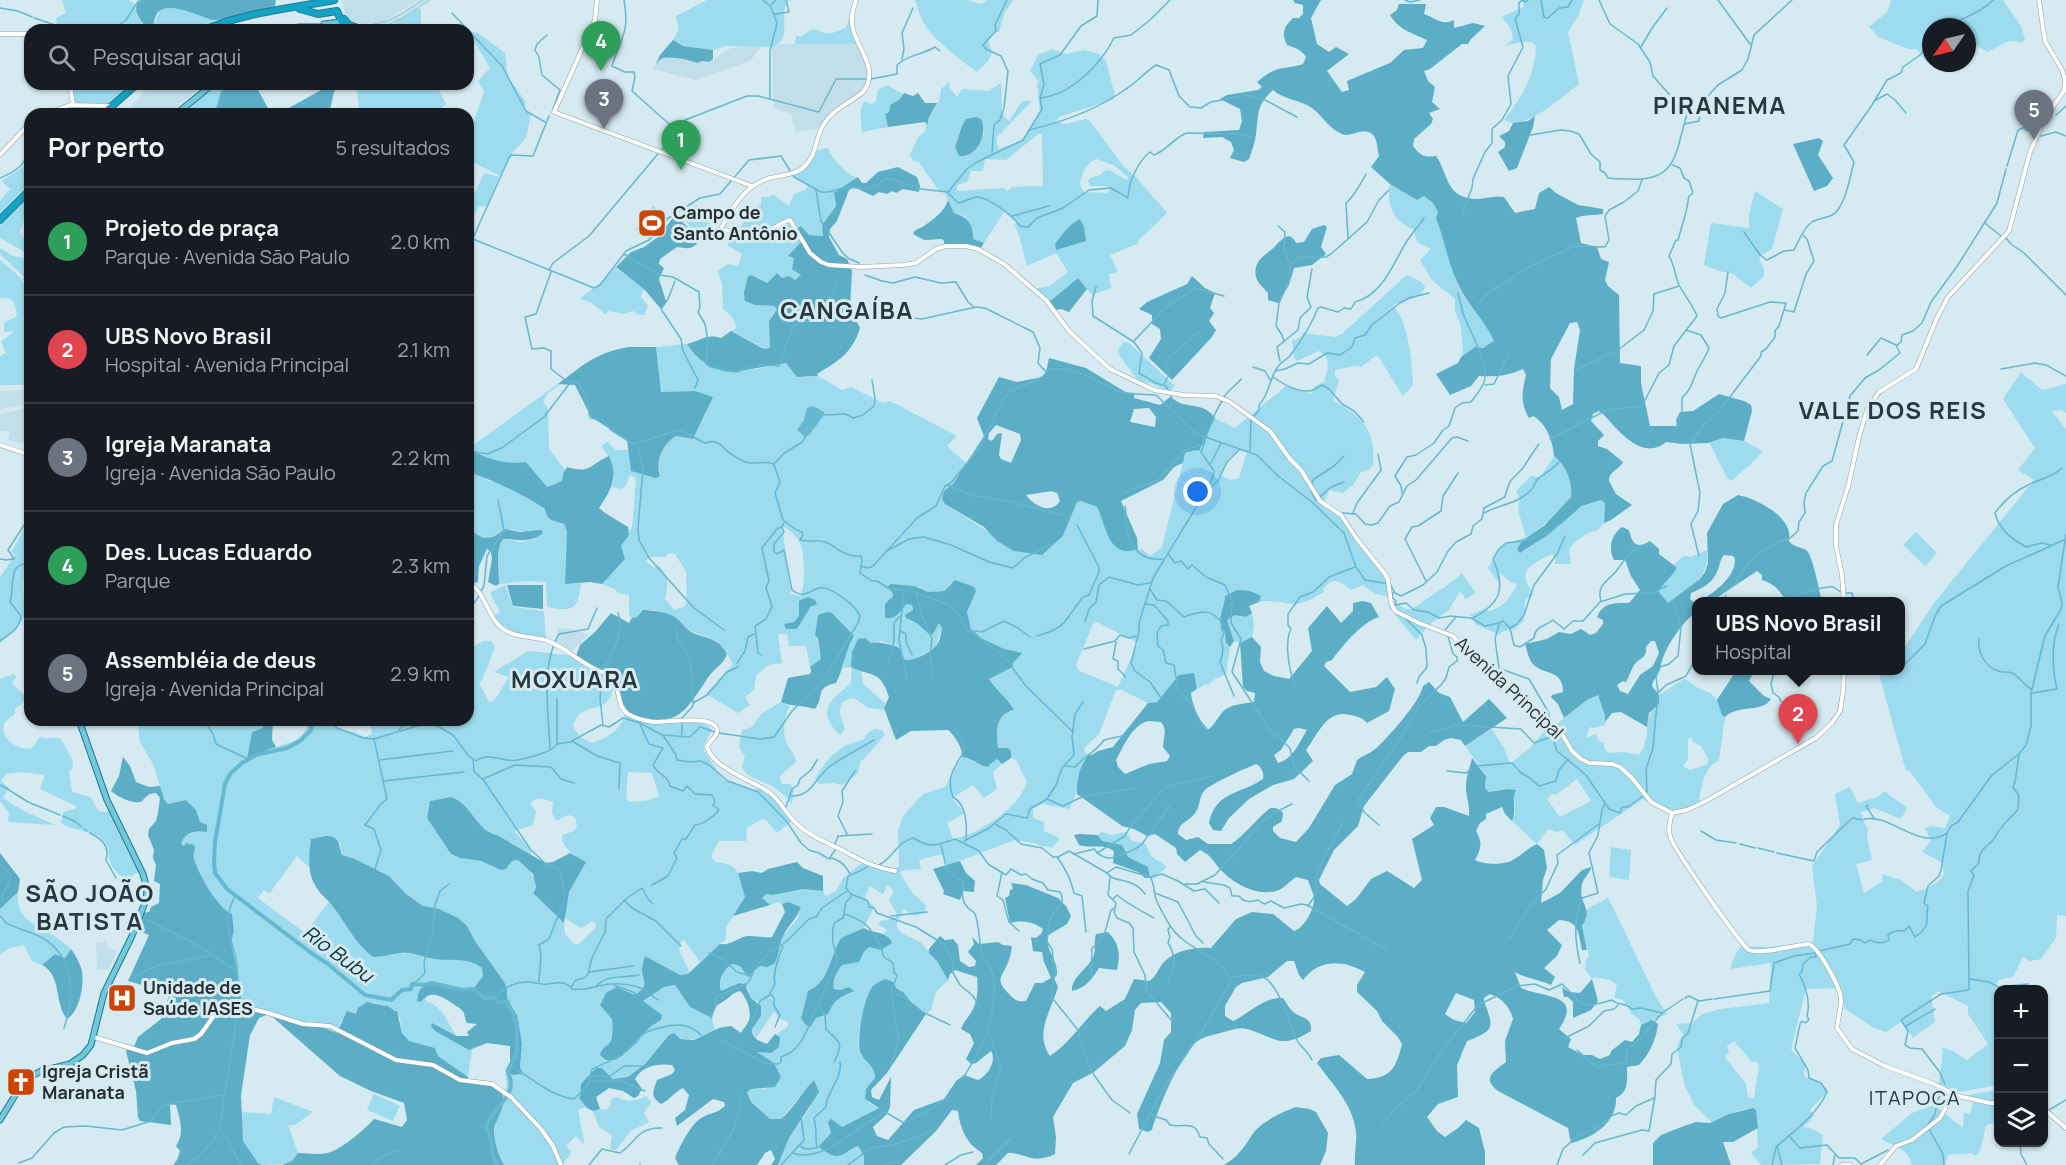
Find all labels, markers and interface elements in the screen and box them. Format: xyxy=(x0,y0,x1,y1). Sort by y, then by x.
north arrow xyxy=(1922,18,1976,72)
pin: 4 xyxy=(582,22,620,71)
search box xyxy=(24,24,474,90)
icon: search xyxy=(45,41,78,74)
text: Pesquisar aqui xyxy=(93,42,241,72)
pin: 3 xyxy=(584,80,624,129)
district label: PIRANEMA xyxy=(1653,88,1787,121)
pin: 5 xyxy=(2014,90,2054,140)
pin: 1 xyxy=(662,120,700,170)
text: Por perto xyxy=(48,129,165,165)
text: 5 resultados xyxy=(336,134,450,161)
place label: Campo de Santo Antônio xyxy=(673,200,798,245)
sports icon: Campo de Santo Antônio xyxy=(636,207,668,239)
text: Projeto de praça xyxy=(105,213,279,243)
text: 1 xyxy=(63,228,72,255)
text: 2.0 km xyxy=(390,228,450,255)
text: Parque · Avenida São Paulo xyxy=(105,243,350,270)
district label: CANGAÍBA xyxy=(780,293,914,326)
text: UBS Novo Brasil xyxy=(105,321,272,351)
text: 2 xyxy=(62,336,73,363)
text: 2.1 km xyxy=(397,336,450,363)
text: Hospital · Avenida Principal xyxy=(105,351,349,378)
district label: VALE DOS REIS xyxy=(1799,393,1987,426)
text: Igreja Maranata xyxy=(105,429,271,459)
text: 3 xyxy=(62,444,73,471)
text: 2.2 km xyxy=(391,444,450,471)
text: Igreja · Avenida São Paulo xyxy=(105,459,336,486)
your location xyxy=(1183,477,1212,506)
text: Des. Lucas Eduardo xyxy=(105,537,312,567)
text: 4 xyxy=(61,552,74,579)
text: 2.3 km xyxy=(392,552,450,579)
text: Parque xyxy=(105,567,170,594)
popup xyxy=(1692,597,1905,675)
text: UBS Novo Brasil xyxy=(1715,608,1882,638)
street label: Avenida Principal xyxy=(1450,631,1569,744)
text: Hospital xyxy=(1715,638,1791,665)
text: Assembléia de deus xyxy=(105,645,316,675)
text: 5 xyxy=(62,660,73,687)
text: 2.9 km xyxy=(390,660,450,687)
district label: MOXUARA xyxy=(511,662,639,695)
text: Igreja · Avenida Principal xyxy=(105,675,324,702)
pin: 2 xyxy=(1778,694,1818,744)
district label: SÃO JOÃO BATISTA xyxy=(25,876,155,937)
water label: Rio Bubu xyxy=(298,919,381,990)
place label: Unidade de Saúde IASES xyxy=(143,975,253,1020)
hospital icon: Unidade de Saúde IASES xyxy=(106,982,138,1014)
map controls xyxy=(1994,985,2048,1147)
button: + xyxy=(1994,985,2048,1039)
button: − xyxy=(1994,1039,2048,1093)
place label: Igreja Cristã Maranata xyxy=(42,1059,149,1104)
church icon: Igreja Cristã Maranata xyxy=(5,1066,37,1098)
district label: ITAPOCA xyxy=(1869,1084,1961,1111)
button: layers xyxy=(1994,1093,2048,1147)

